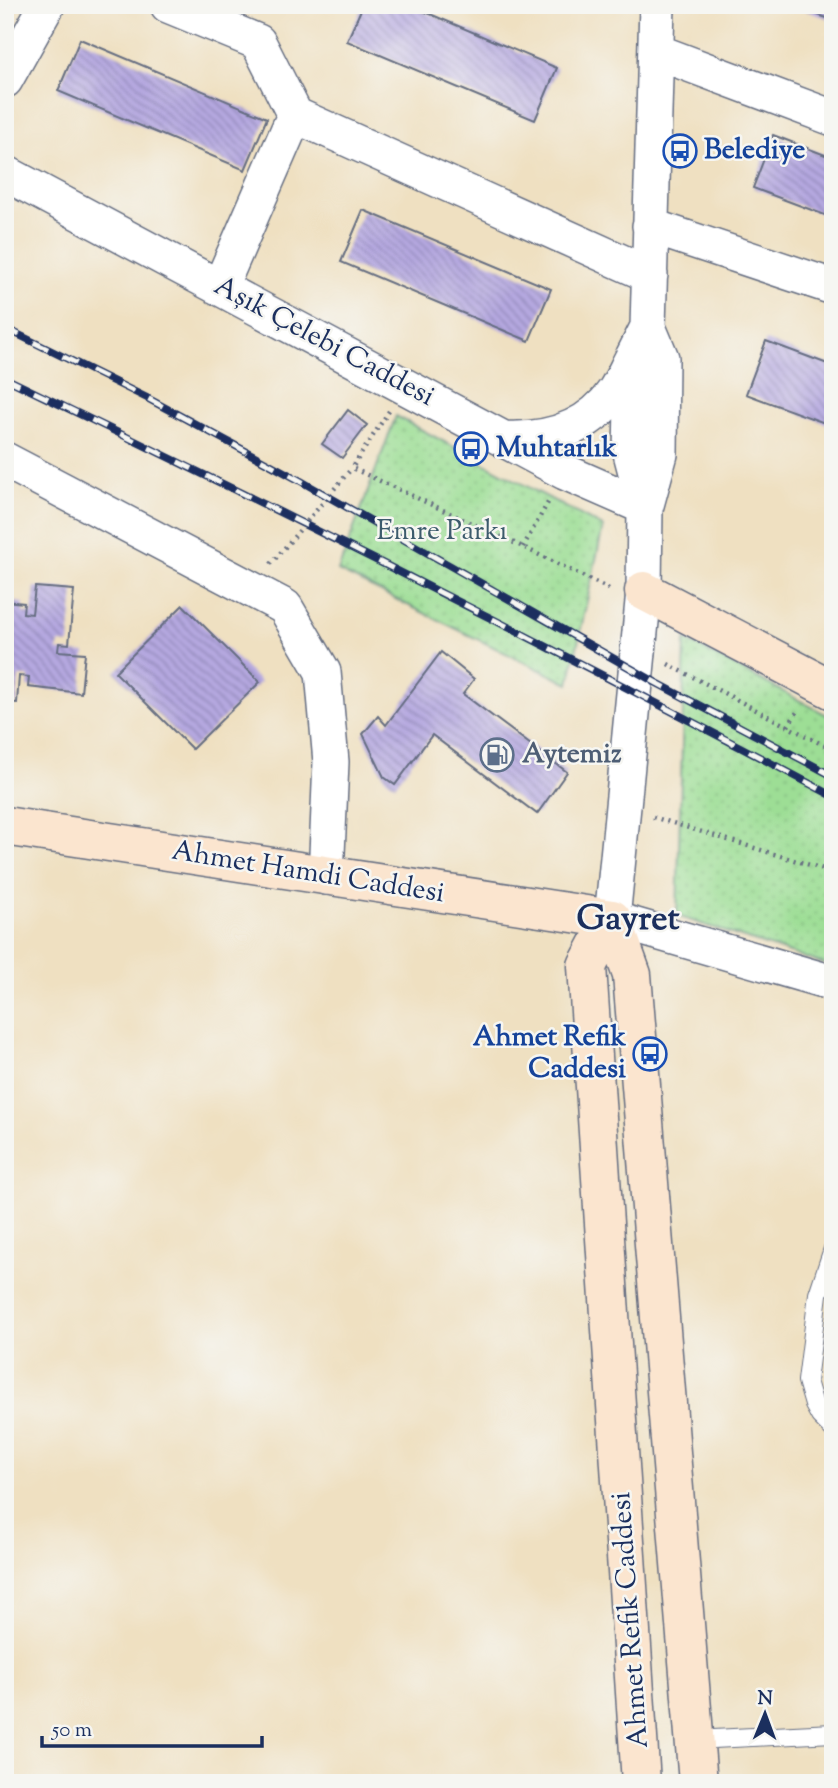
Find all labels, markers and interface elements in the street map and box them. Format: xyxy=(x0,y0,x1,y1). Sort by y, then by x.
place label: Belediye xyxy=(704,131,805,171)
bus stop icon: Belediye xyxy=(661,132,699,170)
street label: Aşık Çelebi Caddesi xyxy=(206,267,442,417)
place label: Muhtarlık xyxy=(496,429,618,469)
bus stop icon: Muhtarlık xyxy=(452,430,490,468)
park label: Emre Parkı xyxy=(377,512,507,552)
place label: Aytemiz xyxy=(522,735,622,775)
fuel station icon: Aytemiz xyxy=(478,736,516,774)
street label: Ahmet Hamdi Caddesi xyxy=(169,832,447,914)
district label: Gayret xyxy=(577,895,679,946)
place label: Ahmet Refik Caddesi xyxy=(473,1018,627,1090)
bus stop icon: Ahmet Refik Caddesi xyxy=(631,1035,669,1073)
street label: Ahmet Refik Caddesi xyxy=(602,1490,660,1750)
north arrow xyxy=(730,1680,800,1750)
text: N xyxy=(757,1686,773,1713)
scale bar xyxy=(42,1704,262,1748)
text: 50 m xyxy=(51,1716,92,1746)

